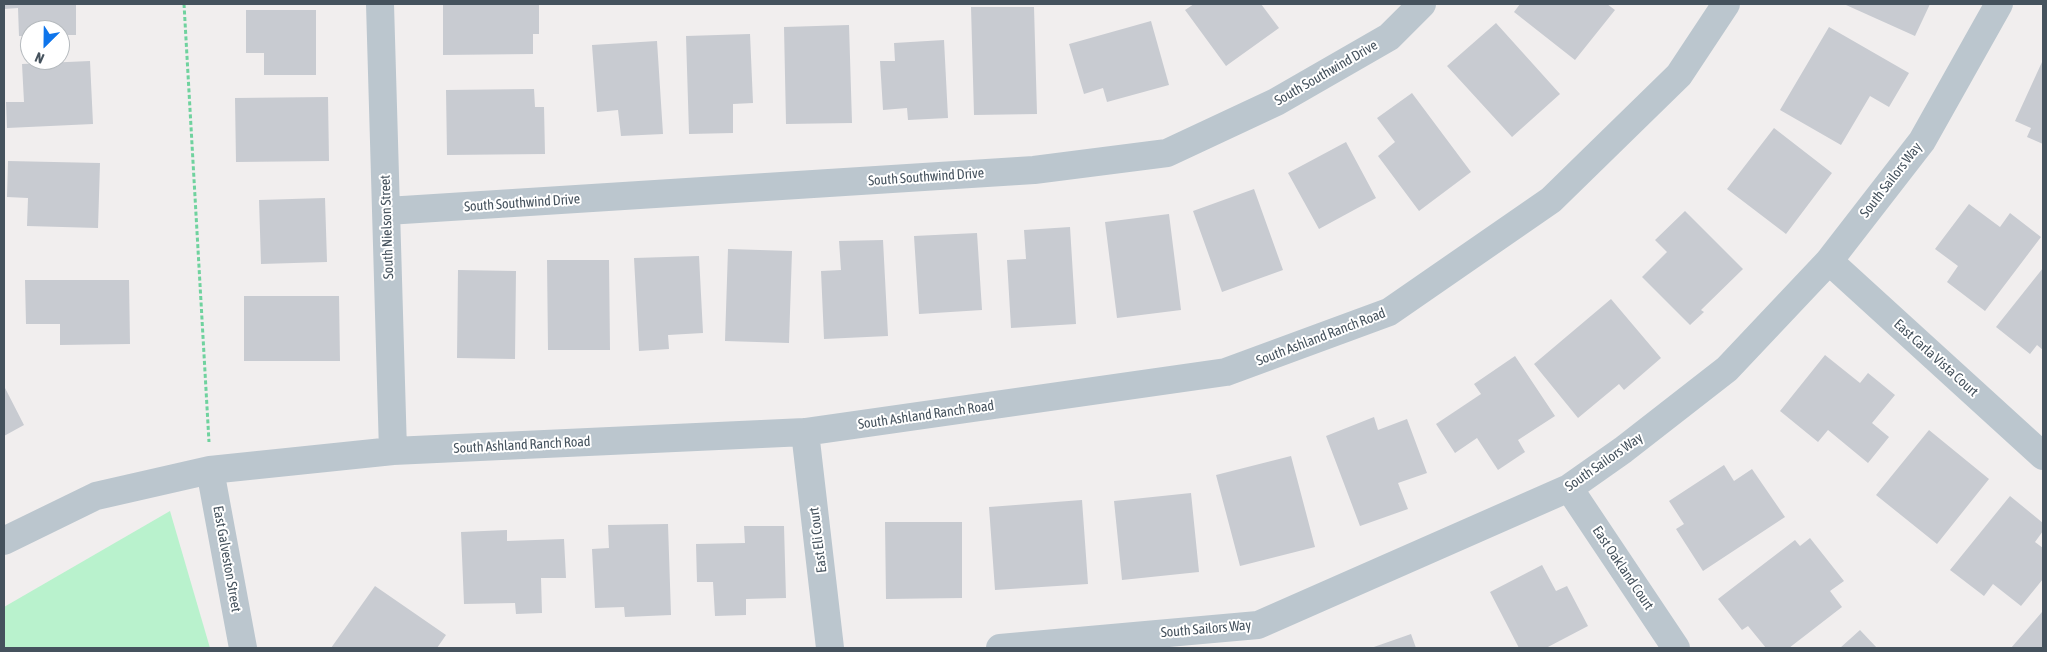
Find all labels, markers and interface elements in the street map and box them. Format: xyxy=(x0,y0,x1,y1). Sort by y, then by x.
north arrow xyxy=(20,20,70,70)
street label: South Southwind Drive xyxy=(1272,37,1380,109)
text: N xyxy=(33,49,46,67)
street label: South Sailors Way xyxy=(1856,139,1926,221)
street label: South Southwind Drive xyxy=(868,165,984,189)
street label: South Nielson Street xyxy=(377,175,397,279)
street label: South Southwind Drive xyxy=(464,191,580,215)
street label: South Ashland Ranch Road xyxy=(1254,305,1388,369)
street label: East Carla Vista Court xyxy=(1890,316,1982,400)
street label: South Ashland Ranch Road xyxy=(857,397,995,433)
street label: South Sailors Way xyxy=(1562,429,1646,495)
street label: South Ashland Ranch Road xyxy=(453,433,591,457)
street label: East Galveston Street xyxy=(209,505,245,613)
street label: East Eli Court xyxy=(806,506,830,574)
street label: East Oakland Court xyxy=(1589,523,1657,613)
street label: South Sailors Way xyxy=(1160,617,1252,641)

